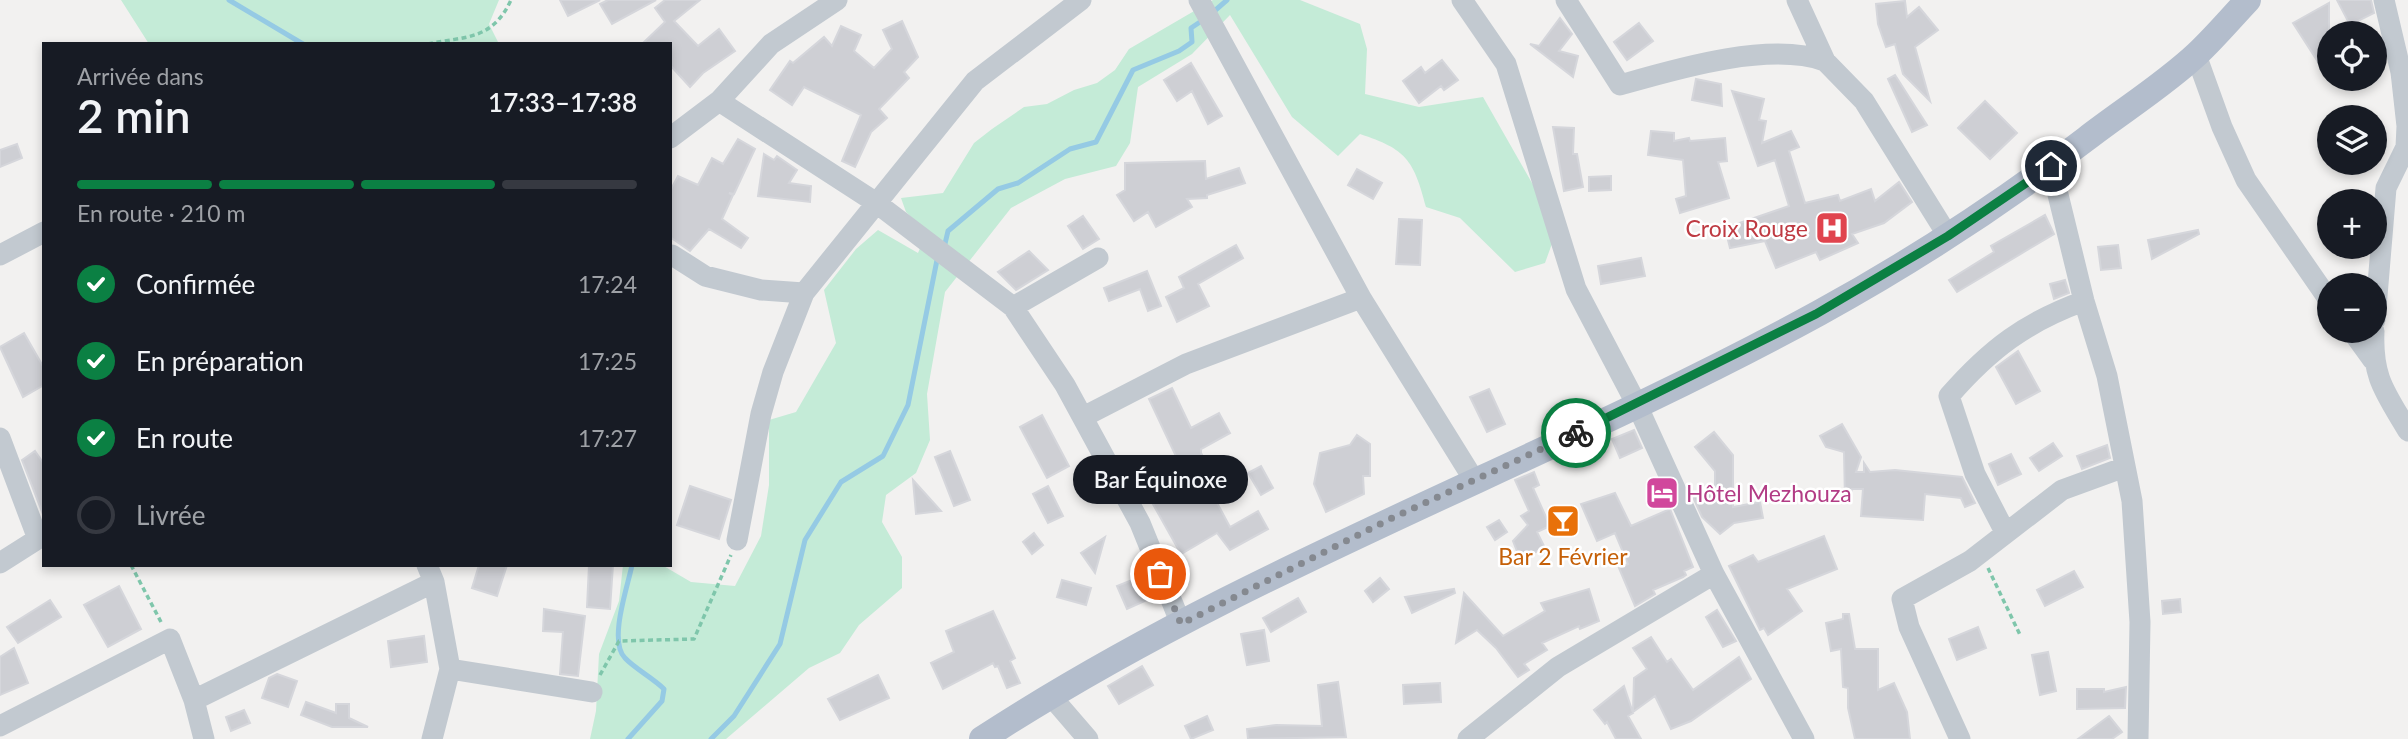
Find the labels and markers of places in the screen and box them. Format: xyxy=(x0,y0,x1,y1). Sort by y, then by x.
pin xyxy=(2021,136,2081,196)
hospital icon: Croix Rouge xyxy=(1813,209,1851,247)
place label: Croix Rouge xyxy=(1685,214,1808,242)
callout: Bar Équinoxe xyxy=(1072,455,1248,504)
hotel icon: Hôtel Mezhouza xyxy=(1643,474,1681,512)
place label: Hôtel Mezhouza xyxy=(1686,479,1852,507)
bar icon: Bar 2 Février xyxy=(1544,502,1582,540)
place label: Bar 2 Février xyxy=(1498,542,1628,570)
pin xyxy=(1130,544,1190,604)

